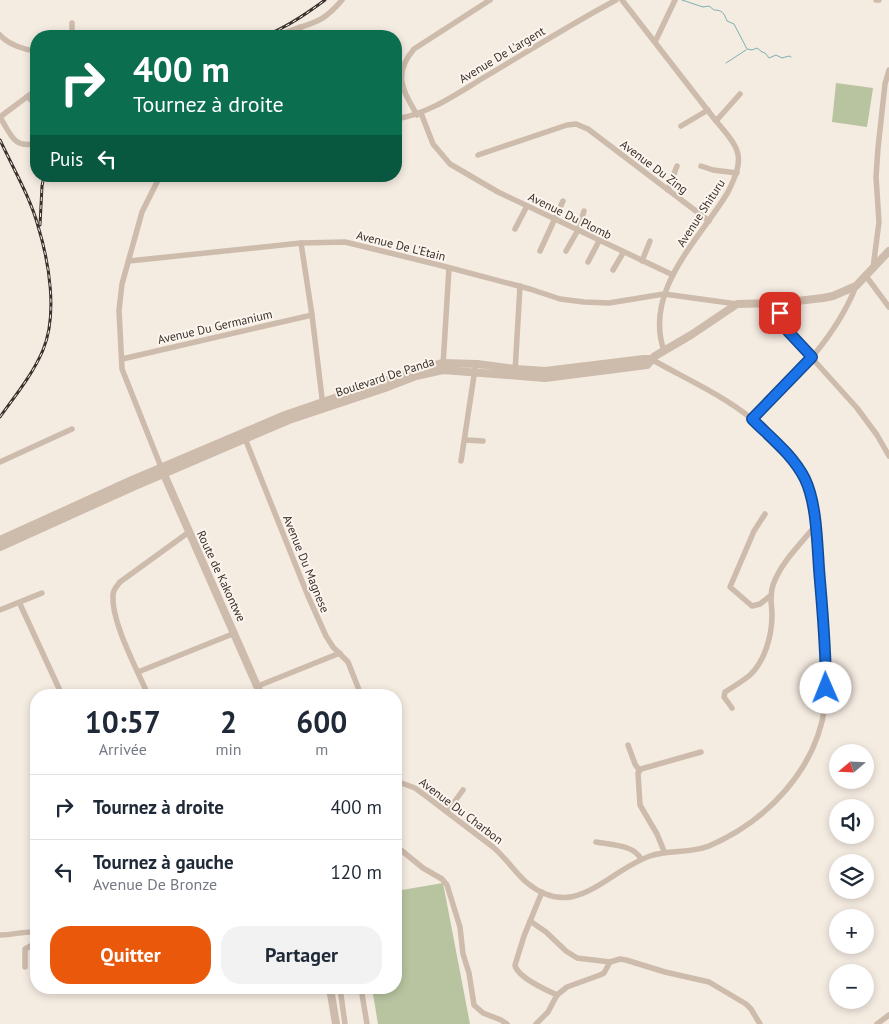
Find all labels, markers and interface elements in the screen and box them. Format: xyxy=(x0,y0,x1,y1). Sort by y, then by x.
street label: Avenue De L'argent xyxy=(456,23,547,86)
text: 400 m xyxy=(133,46,230,92)
icon: right xyxy=(50,50,115,115)
text: Tournez à droite xyxy=(133,90,284,118)
street label: Avenue Du Zing xyxy=(618,136,691,197)
icon: left xyxy=(93,145,121,173)
text: Puis xyxy=(50,147,83,171)
street label: Avenue Shituru xyxy=(673,176,728,249)
street label: Avenue Du Plomb xyxy=(526,189,614,242)
street label: Avenue De L'Etain xyxy=(355,227,447,264)
pin xyxy=(759,292,801,334)
icon: arrive xyxy=(766,299,794,327)
street label: Avenue Du Germanium xyxy=(156,306,274,347)
street label: Boulevard De Panda xyxy=(334,353,436,400)
street label: Avenue Du Magnese xyxy=(280,513,333,615)
street label: Route de Kakontwe xyxy=(194,528,249,624)
position arrow xyxy=(799,661,851,713)
text: 10:57 xyxy=(85,702,161,741)
text: 2 xyxy=(220,702,237,741)
text: 600 xyxy=(296,702,347,741)
text: Arrivée xyxy=(99,739,147,759)
text: min xyxy=(216,739,242,759)
text: m xyxy=(315,739,328,759)
north arrow xyxy=(829,744,874,789)
map controls xyxy=(829,744,874,1009)
street label: Avenue Du Charbon xyxy=(416,774,506,847)
icon: right xyxy=(50,793,78,821)
text: Tournez à droite xyxy=(93,795,224,819)
text: 400 m xyxy=(330,795,382,819)
button: sound xyxy=(829,799,874,844)
text: Tournez à gauche xyxy=(93,850,234,874)
button: layers xyxy=(829,854,874,899)
icon: left xyxy=(50,858,78,886)
text: 120 m xyxy=(330,860,382,884)
text: Avenue De Bronze xyxy=(93,874,217,894)
button: + xyxy=(829,909,874,954)
button: Quitter xyxy=(50,926,211,984)
button: Partager xyxy=(221,926,382,984)
button: − xyxy=(829,964,874,1009)

